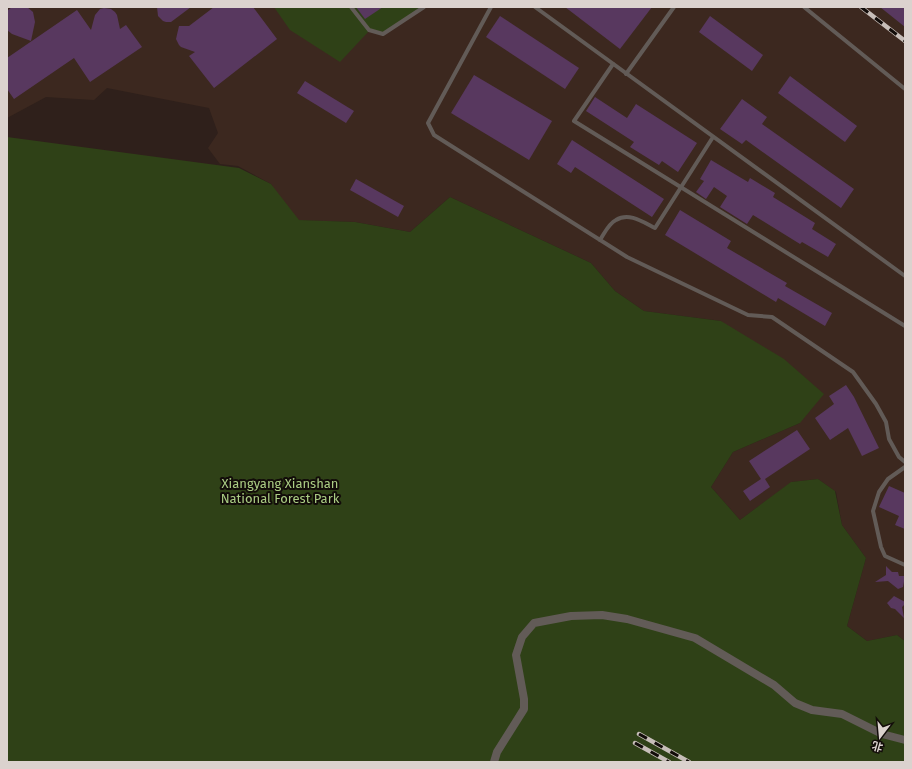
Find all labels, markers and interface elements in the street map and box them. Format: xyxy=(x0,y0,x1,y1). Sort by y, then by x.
park label: Xiangyang Xianshan National Forest Park xyxy=(221,476,340,506)
north arrow xyxy=(860,717,900,757)
text: 北 xyxy=(870,738,884,754)

